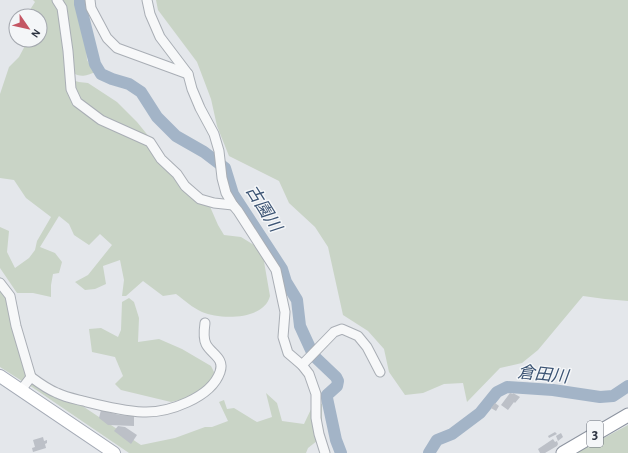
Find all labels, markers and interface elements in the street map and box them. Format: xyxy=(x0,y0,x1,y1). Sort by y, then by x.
north arrow xyxy=(8,8,48,48)
text: N xyxy=(29,27,43,40)
water label: 古園川 xyxy=(243,182,286,236)
water label: 倉田川 xyxy=(517,362,571,386)
road number: 3 xyxy=(587,421,603,447)

